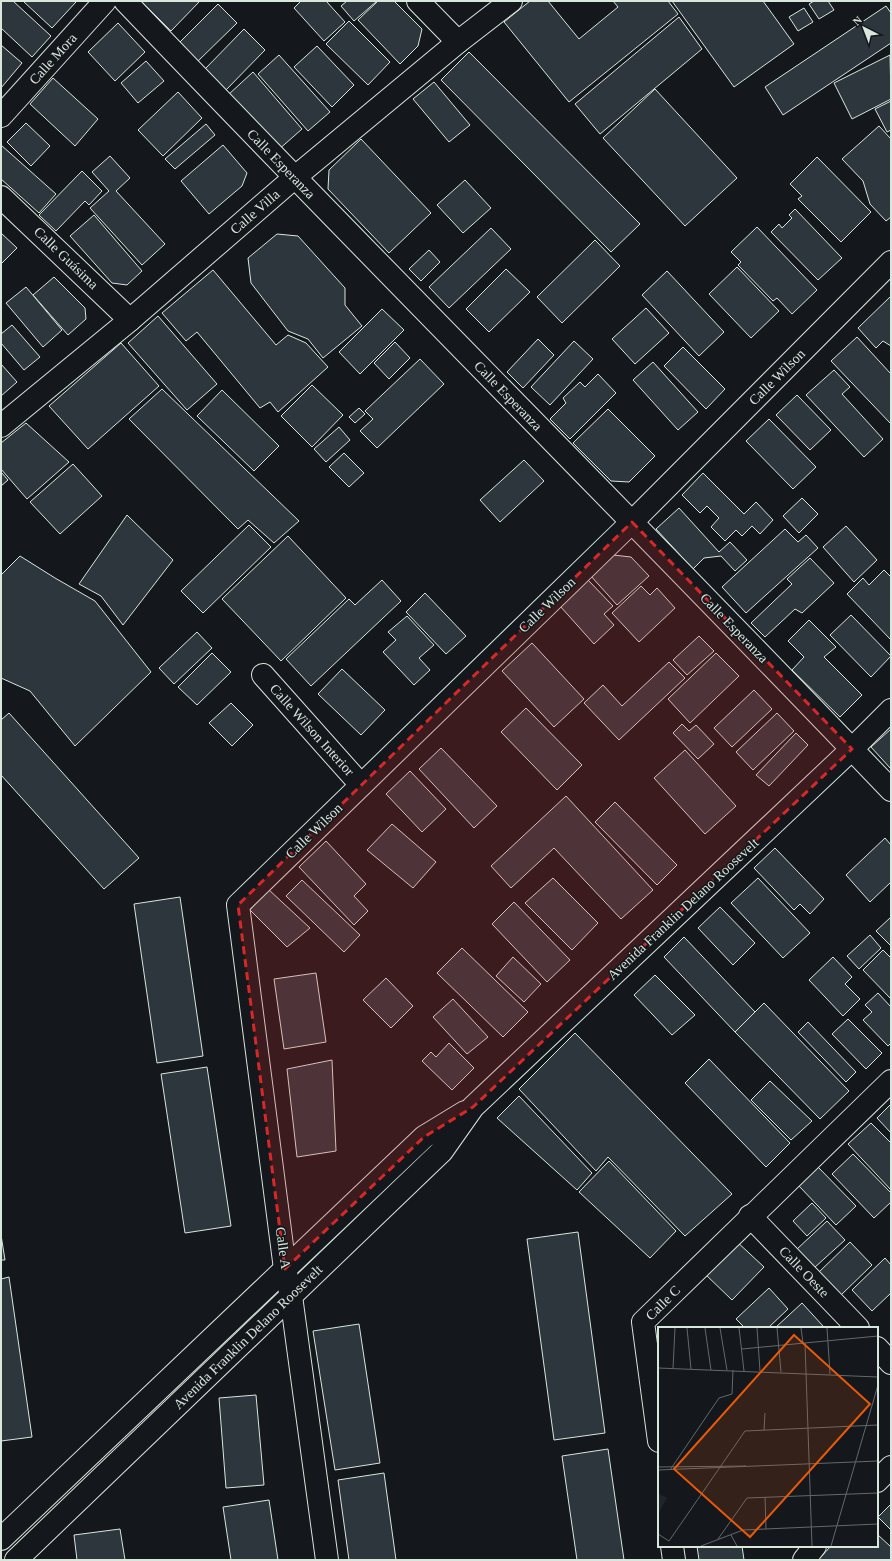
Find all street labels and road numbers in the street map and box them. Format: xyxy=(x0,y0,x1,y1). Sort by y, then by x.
street label: Calle Mora xyxy=(26,30,80,88)
street label: Calle Esperanza xyxy=(244,126,318,202)
street label: Calle Villa xyxy=(227,186,283,237)
street label: Calle Guásima xyxy=(31,224,102,293)
street label: Calle Wilson xyxy=(746,346,808,408)
street label: Calle Esperanza xyxy=(471,358,545,434)
street label: Calle Wilson xyxy=(516,574,578,636)
street label: Calle Esperanza xyxy=(697,590,771,666)
street label: Calle Wilson Interior xyxy=(267,681,357,779)
street label: Calle Wilson xyxy=(283,800,345,862)
street label: Avenida Franklin Delano Roosevelt xyxy=(604,835,762,983)
street label: Calle A xyxy=(273,1226,293,1271)
street label: Calle Oeste xyxy=(776,1243,832,1301)
street label: Avenida Franklin Delano Roosevelt xyxy=(171,1262,325,1412)
street label: Calle C xyxy=(643,1283,683,1323)

